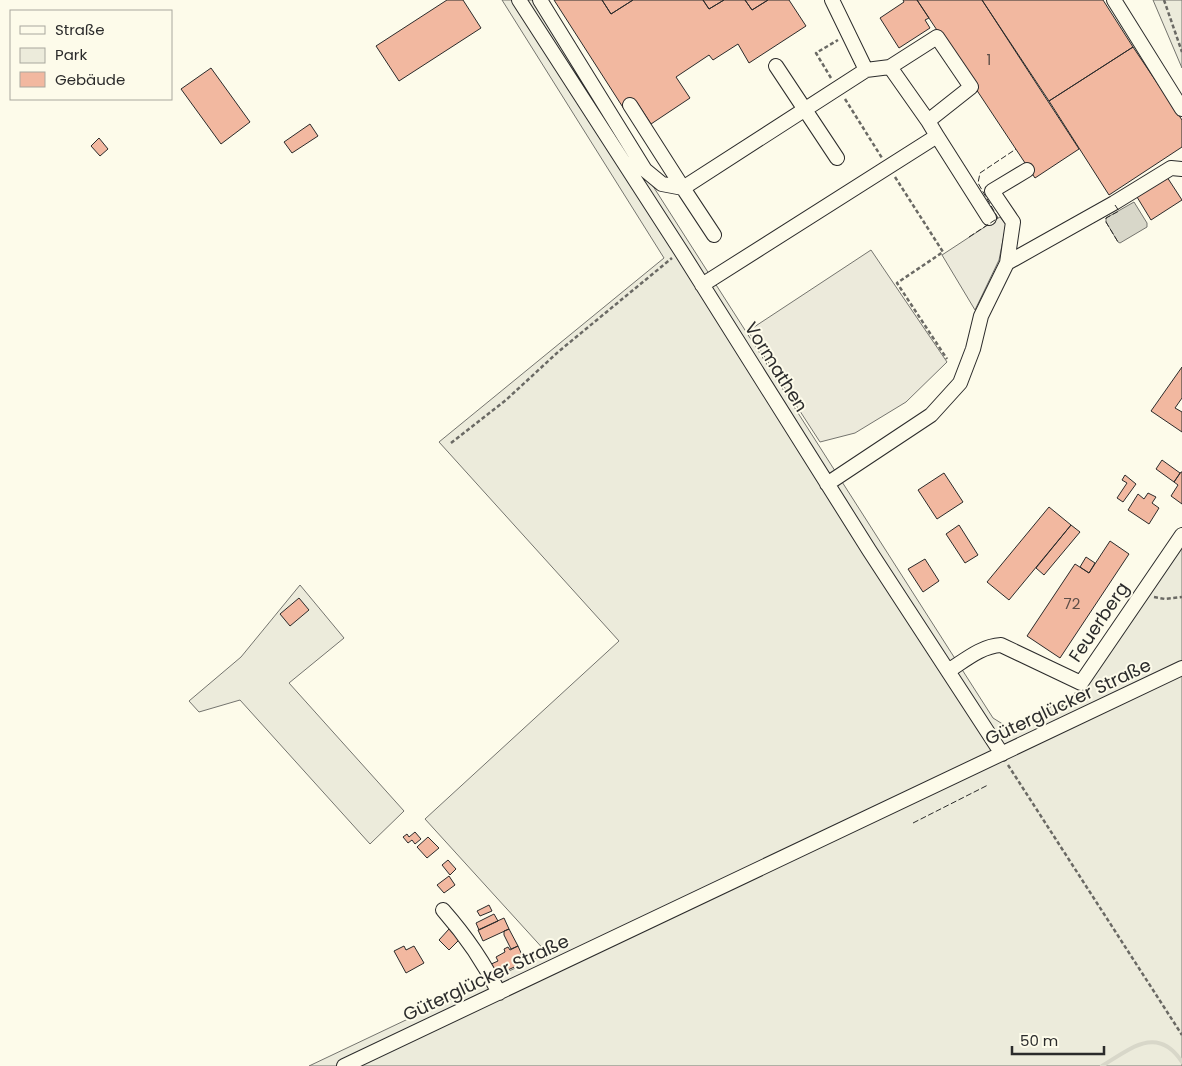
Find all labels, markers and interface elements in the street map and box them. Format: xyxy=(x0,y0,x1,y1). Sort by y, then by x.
legend xyxy=(10,10,172,100)
text: Straße xyxy=(55,19,105,40)
text: Park xyxy=(55,44,87,65)
house number: 1 xyxy=(987,49,991,70)
text: Gebäude xyxy=(55,69,125,90)
street label: Vormathen xyxy=(739,317,814,417)
street label: Feuerberg xyxy=(1063,577,1135,667)
house number: 72 xyxy=(1064,593,1080,614)
street label: Güterglücker Straße xyxy=(981,652,1155,751)
street label: Güterglücker Straße xyxy=(399,928,573,1027)
scale bar xyxy=(1012,1024,1104,1056)
text: 50 m xyxy=(1020,1030,1058,1051)

